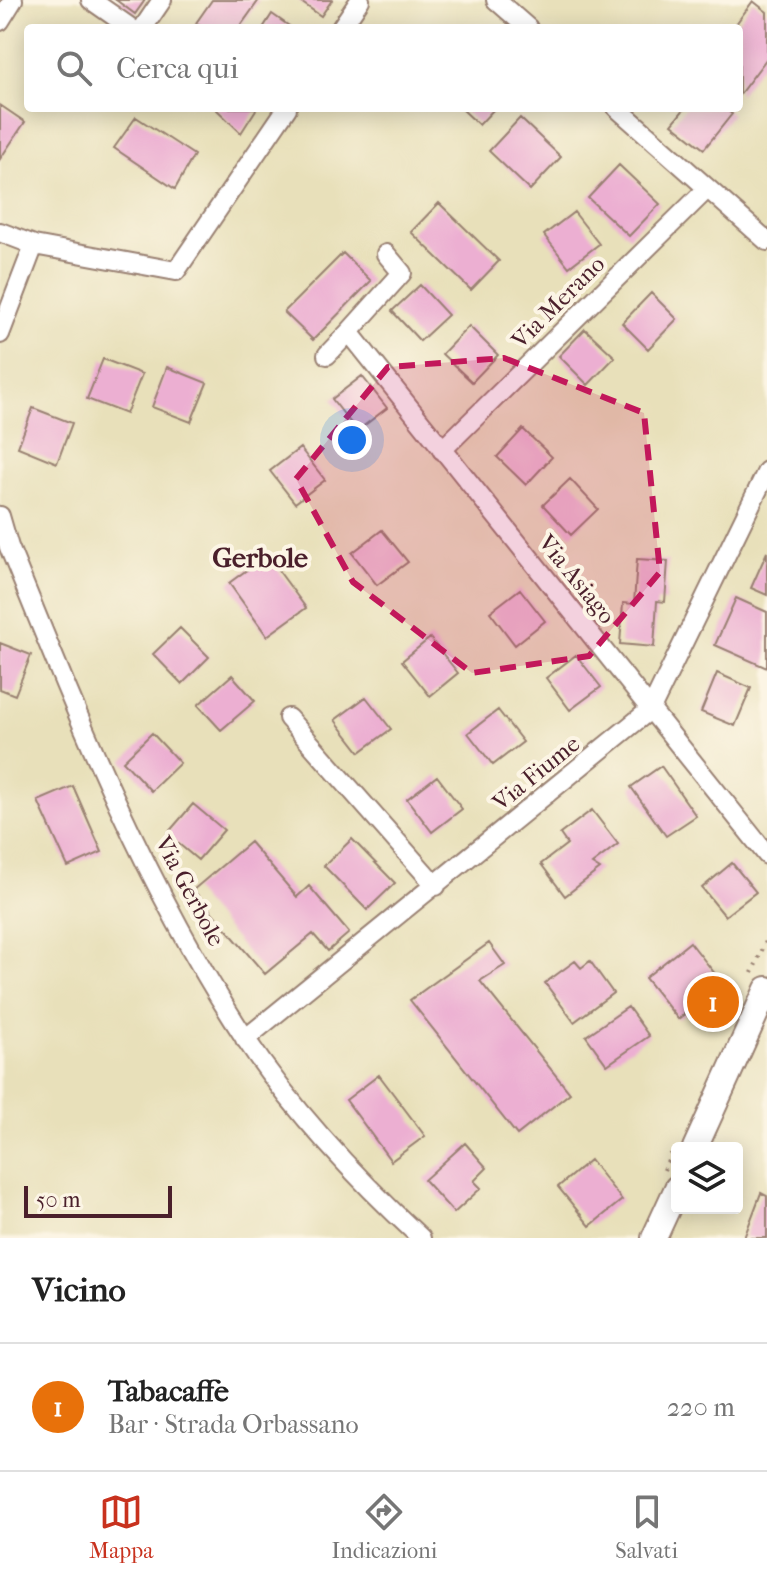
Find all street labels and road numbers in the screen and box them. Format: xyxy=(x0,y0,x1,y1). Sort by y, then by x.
street label: Via Merano xyxy=(505,250,610,355)
street label: Via Asiago xyxy=(532,528,621,629)
street label: Via Fiume xyxy=(486,729,585,817)
street label: Via Gerbole xyxy=(149,830,231,951)

